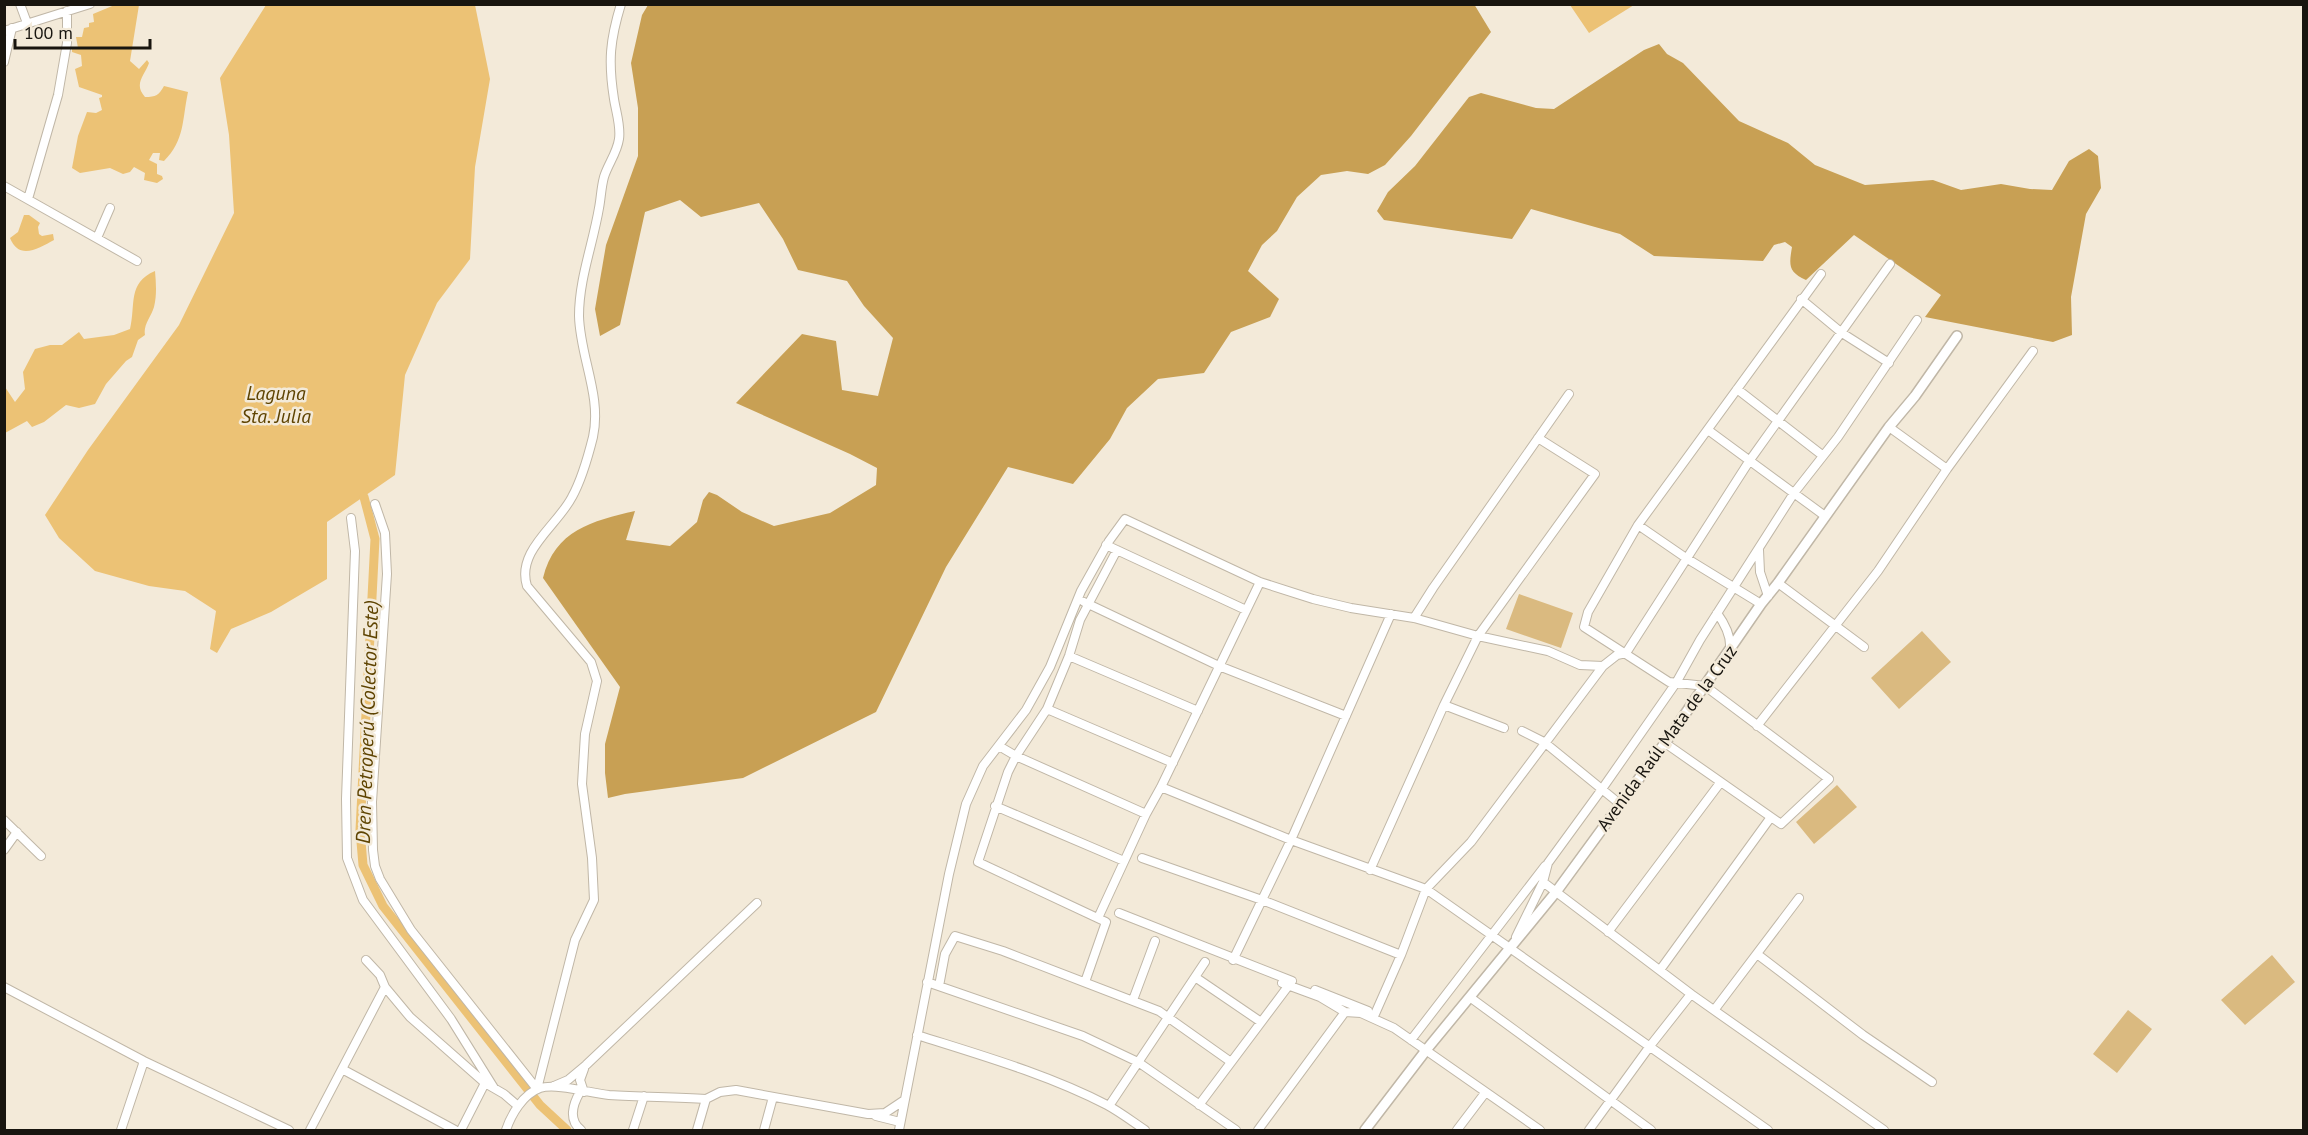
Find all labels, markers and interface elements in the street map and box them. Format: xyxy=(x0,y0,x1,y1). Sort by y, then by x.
scale bar xyxy=(15,12,150,50)
text: 100 m xyxy=(24,21,73,44)
water label: Laguna Sta. Julia xyxy=(241,380,311,429)
water label: Dren Petroperú (Colector Este) xyxy=(350,600,384,844)
street label: Avenida Raúl Mata de la Cruz xyxy=(1591,640,1742,835)

